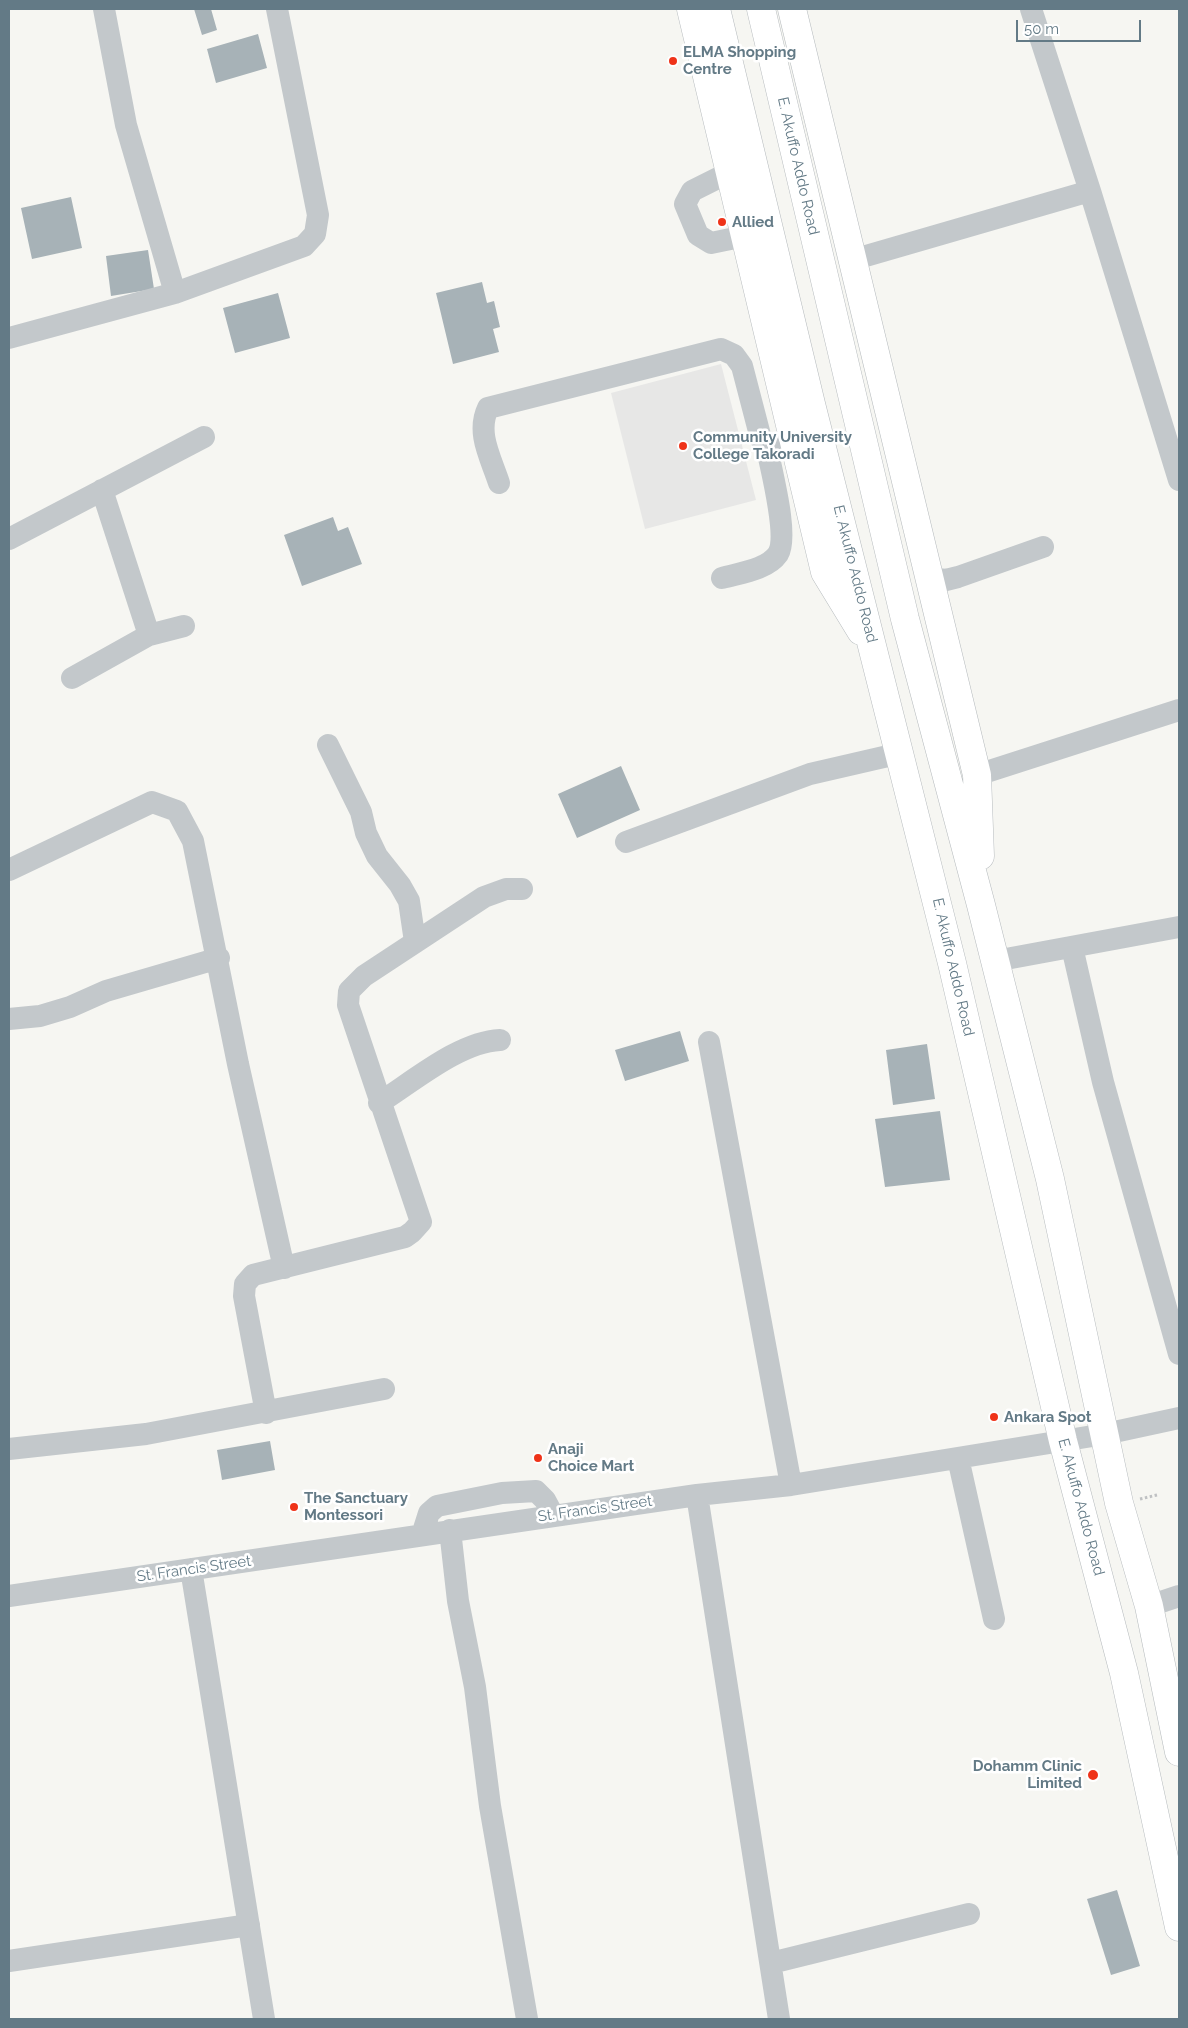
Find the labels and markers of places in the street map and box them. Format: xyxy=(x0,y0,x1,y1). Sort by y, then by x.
place label: ELMA Shopping Centre xyxy=(683,43,796,78)
marker: ELMA Shopping Centre xyxy=(667,55,679,67)
place label: Allied xyxy=(732,213,774,231)
marker: Allied xyxy=(716,216,728,228)
place label: Community University College Takoradi xyxy=(693,428,852,463)
marker: Community University College Takoradi xyxy=(677,440,689,452)
place label: Ankara Spot xyxy=(1004,1408,1091,1426)
marker: Ankara Spot xyxy=(988,1411,1000,1423)
place label: Anaji Choice Mart xyxy=(548,1440,634,1475)
marker: Anaji Choice Mart xyxy=(532,1452,544,1464)
place label: The Sanctuary Montessori xyxy=(304,1489,408,1524)
marker: The Sanctuary Montessori xyxy=(288,1501,300,1513)
place label: Dohamm Clinic Limited xyxy=(973,1757,1082,1792)
marker: Dohamm Clinic Limited xyxy=(1086,1768,1100,1782)

